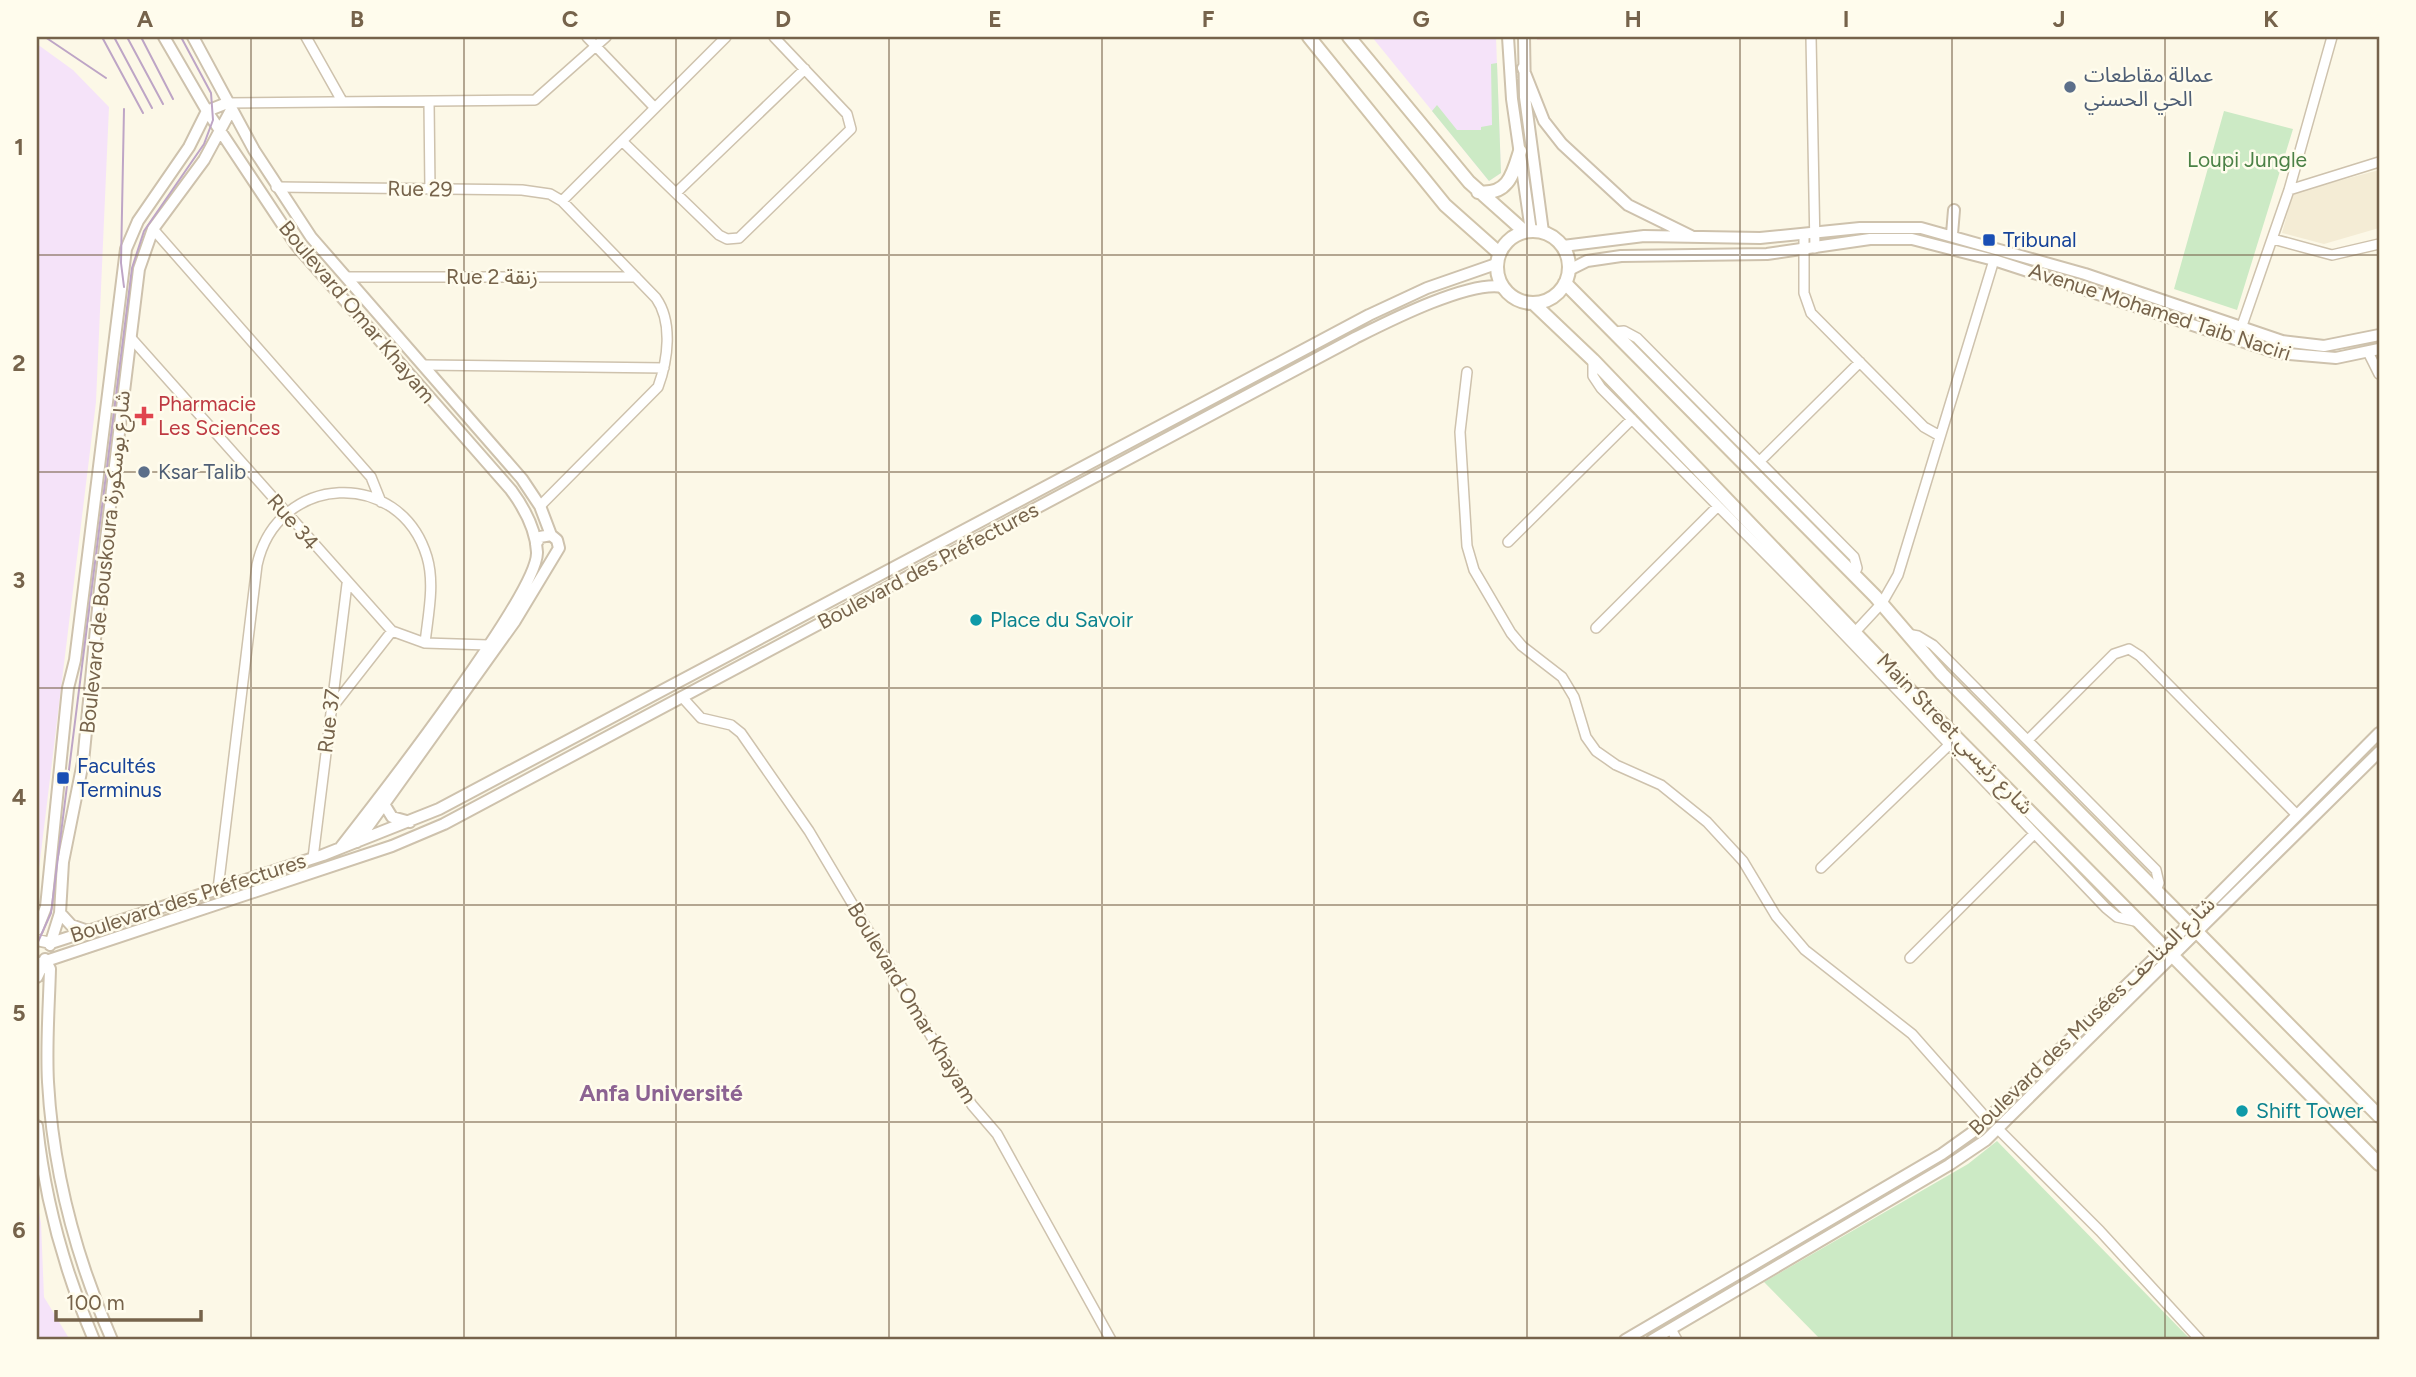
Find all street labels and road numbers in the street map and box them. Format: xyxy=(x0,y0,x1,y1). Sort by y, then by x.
street label: Rue 29 xyxy=(387,175,453,202)
street label: Boulevard Omar Khayam xyxy=(274,215,441,408)
street label: Avenue Mohamed Taib Naciri xyxy=(2026,257,2294,366)
street label: Rue 2 زنقة xyxy=(446,264,538,289)
street label: Boulevard de Bouskoura شارع بوسكورة xyxy=(74,389,138,735)
street label: Rue 34 xyxy=(262,489,324,555)
street label: Boulevard des Préfectures xyxy=(813,497,1042,634)
street label: Main Street شارع رئيسي xyxy=(1869,648,2039,822)
street label: Rue 37 xyxy=(312,688,345,754)
street label: Boulevard des Préfectures xyxy=(67,848,309,947)
street label: Boulevard des Musées شارع المتاحف xyxy=(1963,891,2222,1142)
street label: Boulevard Omar Khayam xyxy=(842,898,982,1108)

